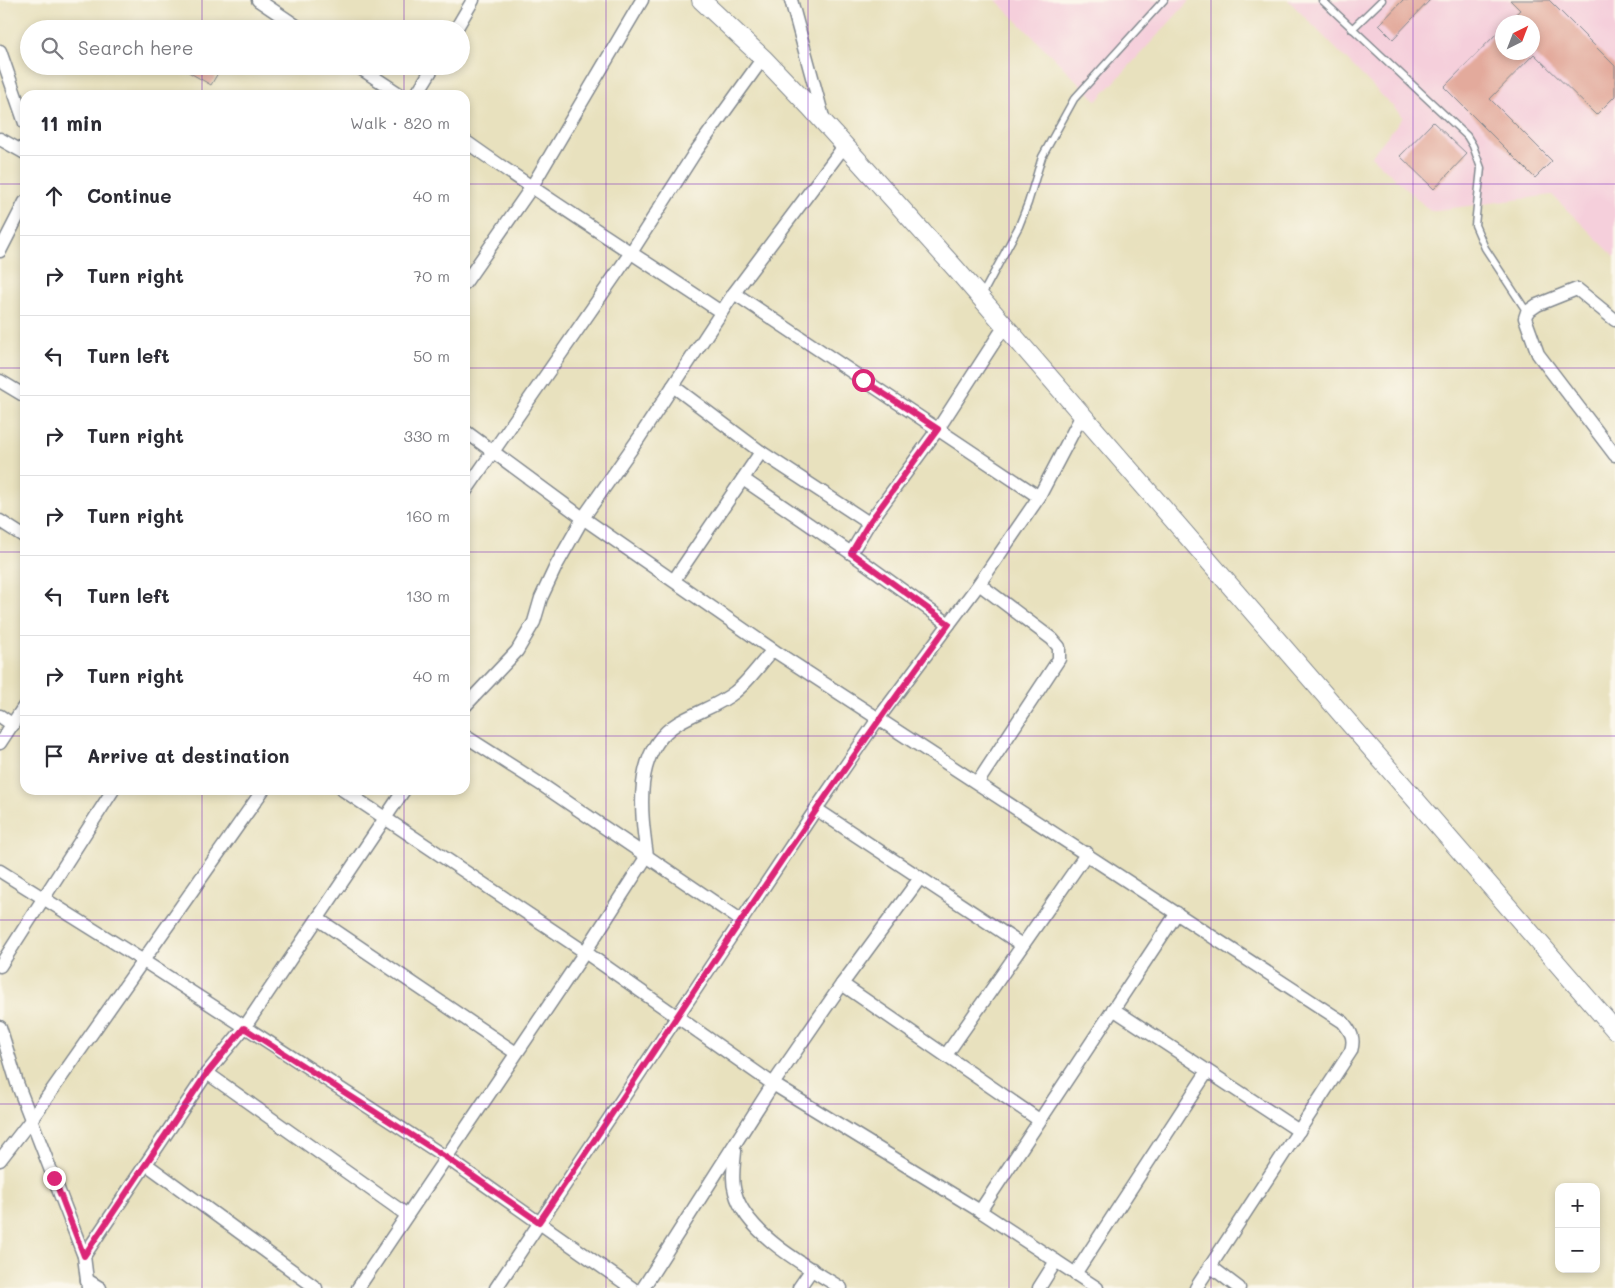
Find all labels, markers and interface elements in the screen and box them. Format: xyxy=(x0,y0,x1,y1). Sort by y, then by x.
north arrow xyxy=(1495,15,1540,60)
search box xyxy=(20,20,470,75)
icon: search xyxy=(38,34,66,62)
text: Search here xyxy=(78,35,194,60)
text: 11 min xyxy=(40,109,102,136)
text: Walk · 820 m xyxy=(350,112,450,133)
icon: ahead xyxy=(40,182,68,210)
text: Continue xyxy=(87,183,172,208)
text: 40 m xyxy=(413,185,450,206)
icon: right xyxy=(40,262,68,290)
text: Turn right xyxy=(87,263,184,288)
text: 70 m xyxy=(413,265,450,286)
icon: left xyxy=(40,342,68,370)
text: Turn left xyxy=(87,343,170,368)
text: 50 m xyxy=(413,345,450,366)
route start xyxy=(852,369,875,392)
icon: right xyxy=(40,422,68,450)
text: Turn right xyxy=(87,423,184,448)
text: 330 m xyxy=(404,425,450,446)
icon: right xyxy=(40,502,68,530)
text: Turn right xyxy=(87,503,184,528)
text: 160 m xyxy=(405,505,450,526)
icon: left xyxy=(40,582,68,610)
text: Turn left xyxy=(87,583,170,608)
text: 130 m xyxy=(406,585,450,606)
icon: right xyxy=(40,662,68,690)
text: Turn right xyxy=(87,663,184,688)
text: 40 m xyxy=(413,665,450,686)
icon: arrive xyxy=(40,742,68,770)
text: Arrive at destination xyxy=(87,743,290,768)
route end xyxy=(43,1167,66,1190)
map controls xyxy=(1555,1183,1600,1273)
button: + xyxy=(1555,1183,1600,1228)
button: − xyxy=(1555,1228,1600,1273)

